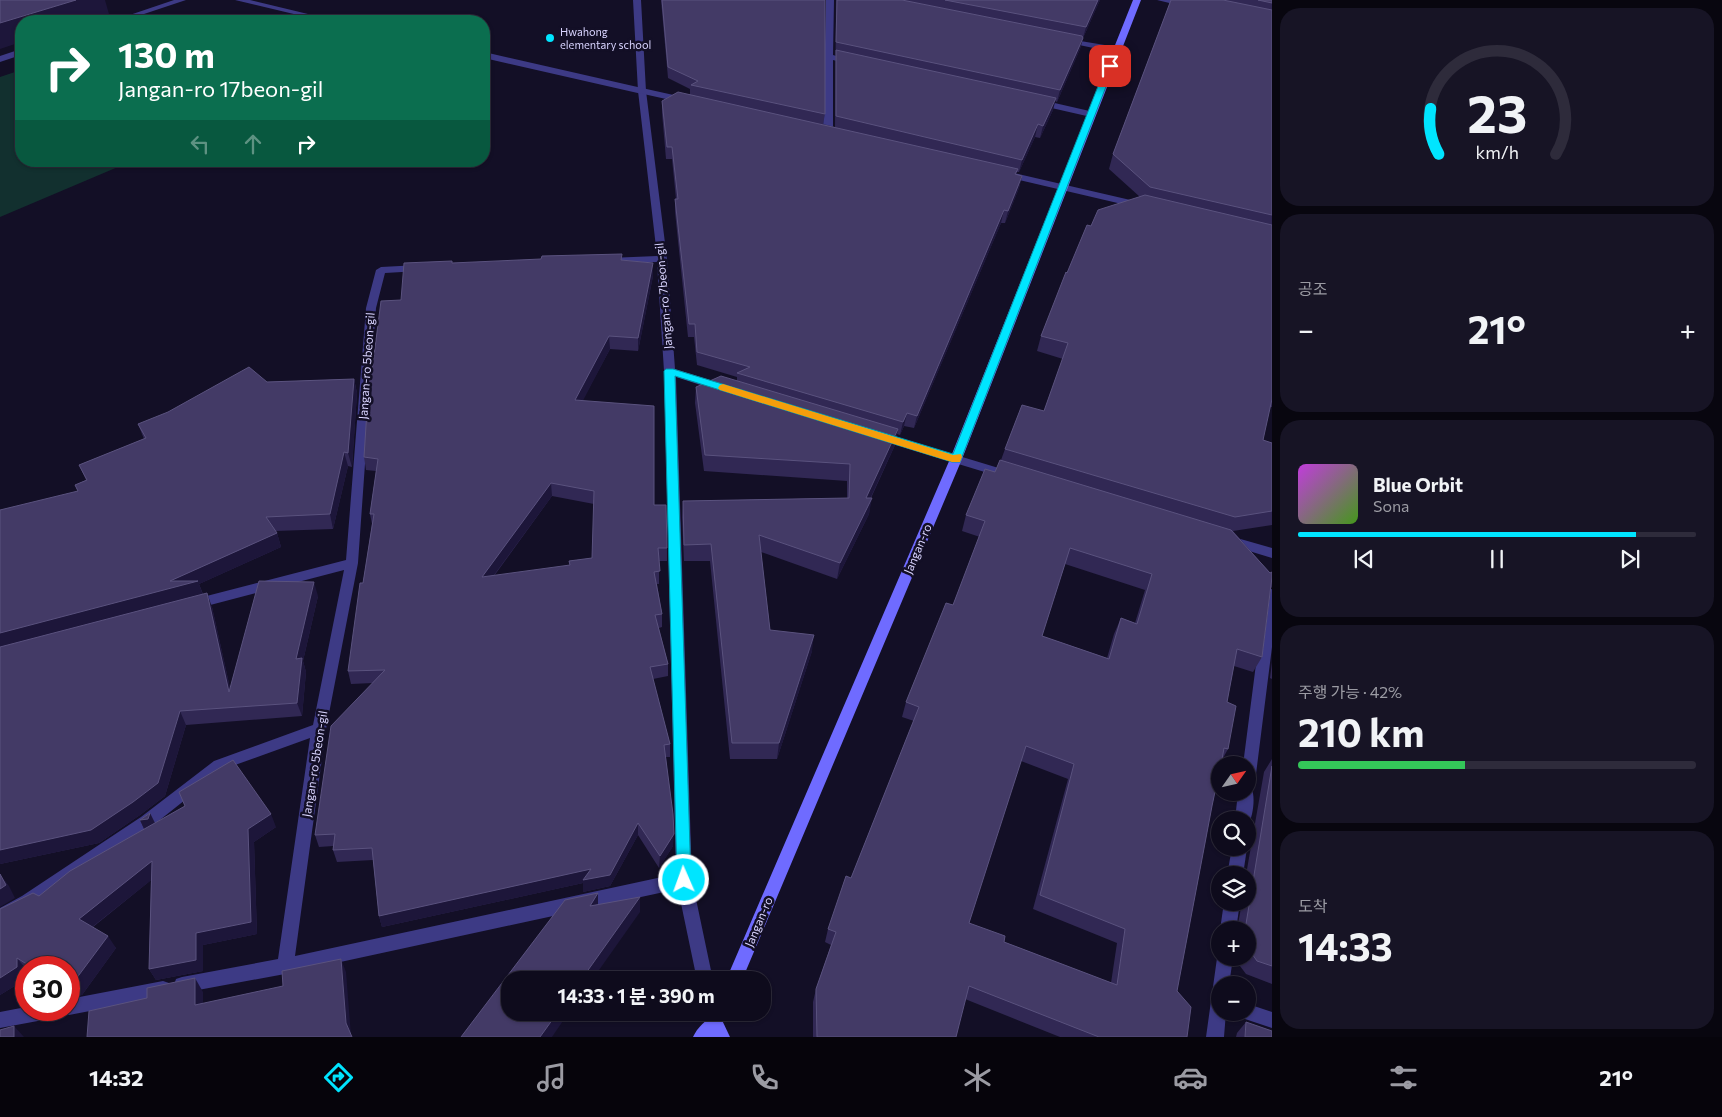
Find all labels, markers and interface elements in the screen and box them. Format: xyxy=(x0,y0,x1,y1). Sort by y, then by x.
place label: Hwahong elementary school xyxy=(560,25,651,51)
text: 130 m xyxy=(118,32,215,75)
marker: Hwahong elementary school xyxy=(544,32,556,44)
icon: right xyxy=(35,35,100,100)
pin xyxy=(1089,45,1131,87)
icon: arrive xyxy=(1096,52,1124,80)
text: Jangan-ro 17beon-gil xyxy=(118,75,323,102)
text: 23 xyxy=(1467,80,1527,144)
icon: left xyxy=(186,130,214,158)
icon: ahead xyxy=(239,130,267,158)
icon: right xyxy=(292,130,320,158)
text: km/h xyxy=(1475,141,1519,163)
street label: Jangan-ro 7beon-gil xyxy=(651,242,676,350)
text: 공조 xyxy=(1298,279,1327,298)
text: 21° xyxy=(1468,305,1526,352)
street label: Jangan-ro 5beon-gil xyxy=(355,312,378,420)
text: − xyxy=(1298,312,1314,346)
text: + xyxy=(1680,312,1696,346)
text: Blue Orbit xyxy=(1373,473,1463,496)
text: Sona xyxy=(1373,496,1409,515)
street label: Jangan-ro xyxy=(900,521,935,576)
icon: previous xyxy=(1350,545,1378,573)
icon: pause xyxy=(1483,545,1511,573)
icon: next xyxy=(1616,545,1644,573)
text: 주행 가능 · 42% xyxy=(1298,682,1402,701)
text: 210 km xyxy=(1298,708,1424,755)
street label: Jangan-ro 5beon-gil xyxy=(299,710,330,818)
north arrow xyxy=(1211,756,1256,801)
map controls xyxy=(1211,756,1256,1021)
button: search xyxy=(1211,811,1256,856)
position arrow xyxy=(657,853,709,905)
button: layers xyxy=(1211,866,1256,911)
street label: Jangan-ro xyxy=(741,894,776,949)
text: 도착 xyxy=(1298,896,1327,915)
button: + xyxy=(1211,921,1256,966)
text: 14:33 xyxy=(1298,922,1393,969)
speed limit sign: 30 xyxy=(15,956,80,1021)
button: − xyxy=(1211,976,1256,1021)
text: 14:33 · 1 분 · 390 m xyxy=(557,984,715,1007)
icon: directions xyxy=(321,1060,356,1095)
icon: music xyxy=(534,1060,569,1095)
icon: phone xyxy=(747,1060,782,1095)
icon: climate xyxy=(960,1060,995,1095)
icon: car xyxy=(1173,1060,1208,1095)
icon: filters xyxy=(1386,1060,1421,1095)
text: 14:32 xyxy=(89,1064,143,1091)
text: 21° xyxy=(1599,1064,1633,1091)

